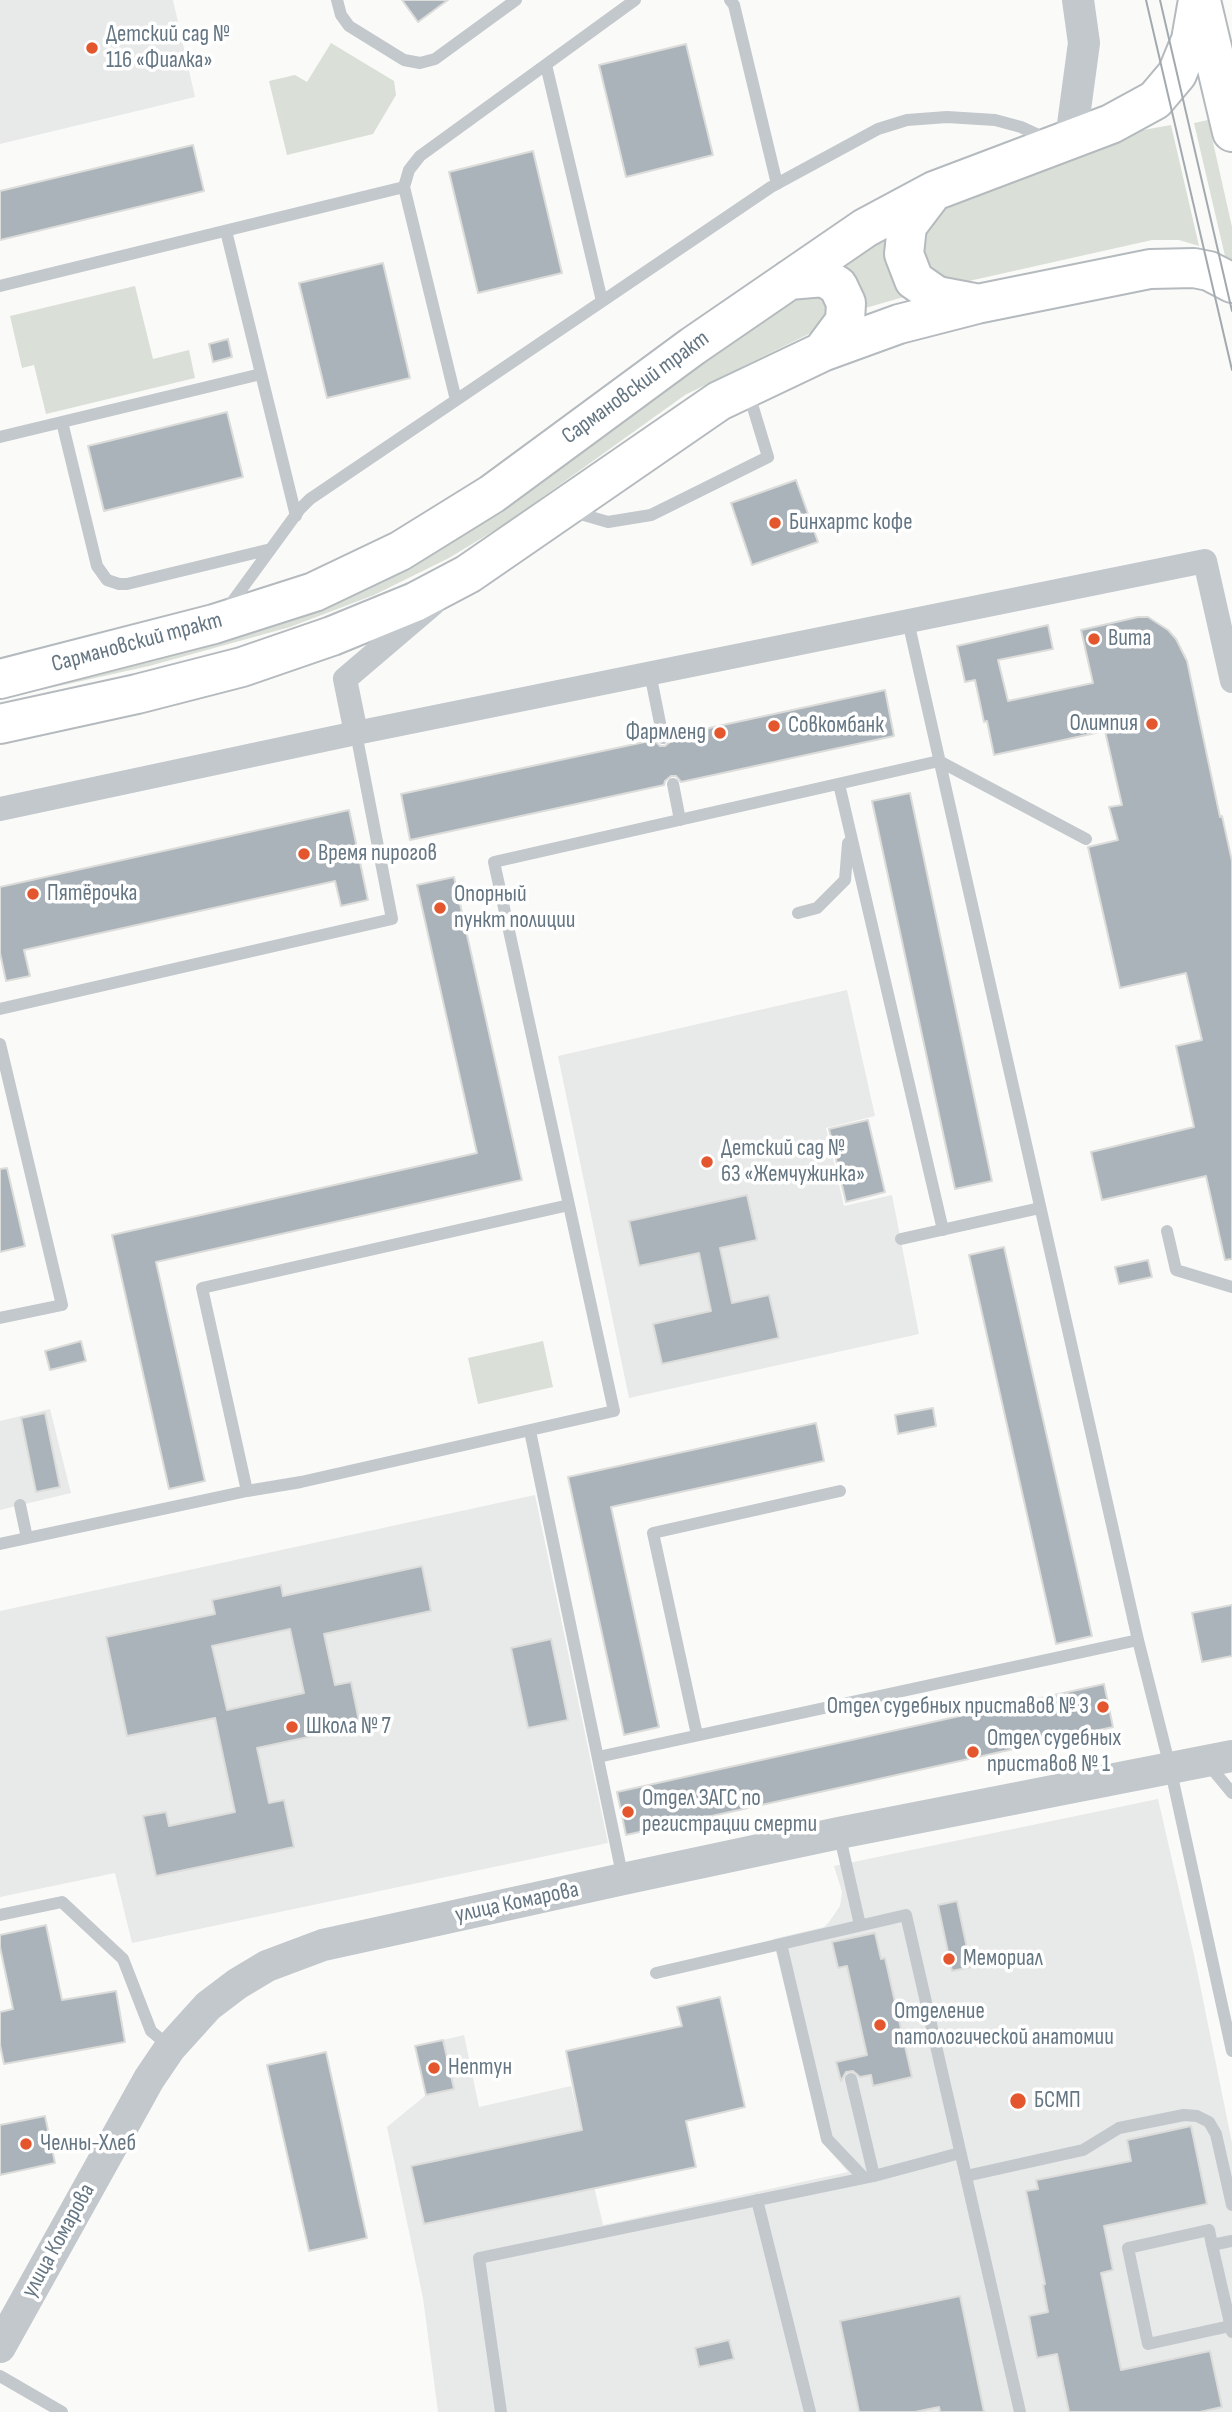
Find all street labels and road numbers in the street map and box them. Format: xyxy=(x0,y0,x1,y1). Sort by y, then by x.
street label: Сармановский тракт xyxy=(557,325,715,451)
street label: Сармановский тракт xyxy=(49,607,225,679)
street label: улица Комарова xyxy=(453,1876,581,1930)
street label: улица Комарова xyxy=(16,2179,102,2303)

